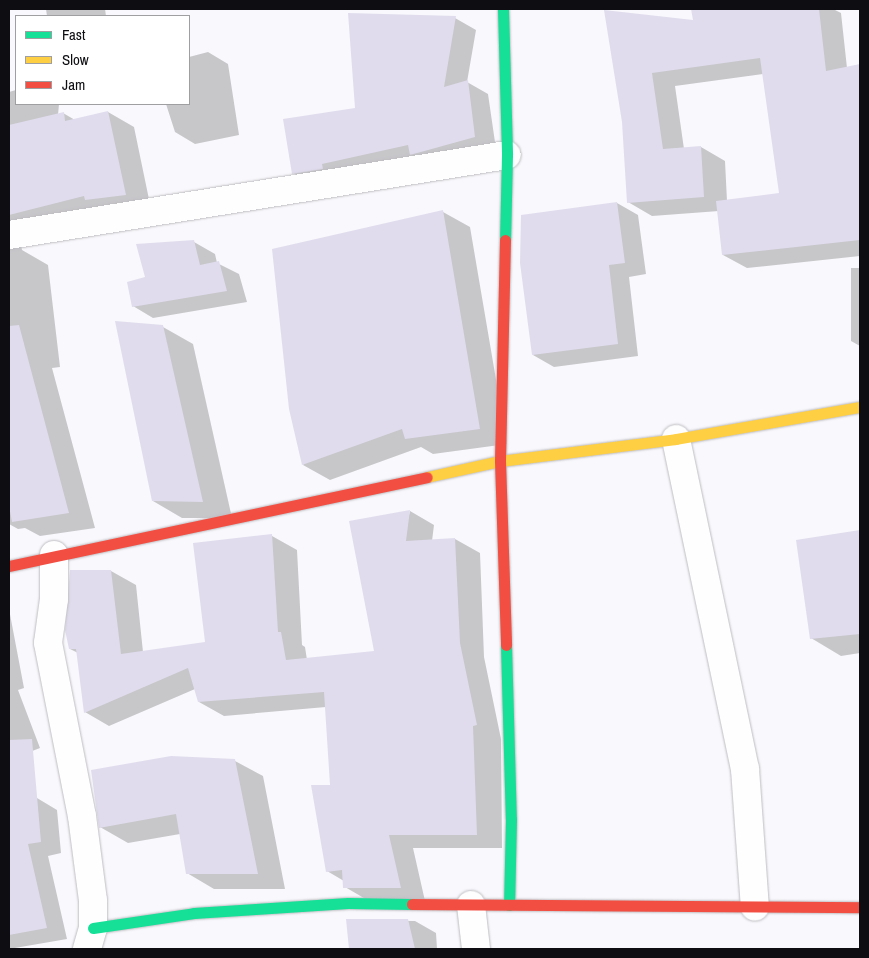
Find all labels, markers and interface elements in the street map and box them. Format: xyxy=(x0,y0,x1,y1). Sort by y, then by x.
legend xyxy=(15,15,190,105)
text: Fast xyxy=(62,24,85,45)
text: Slow xyxy=(62,49,89,70)
text: Jam xyxy=(62,74,85,95)

